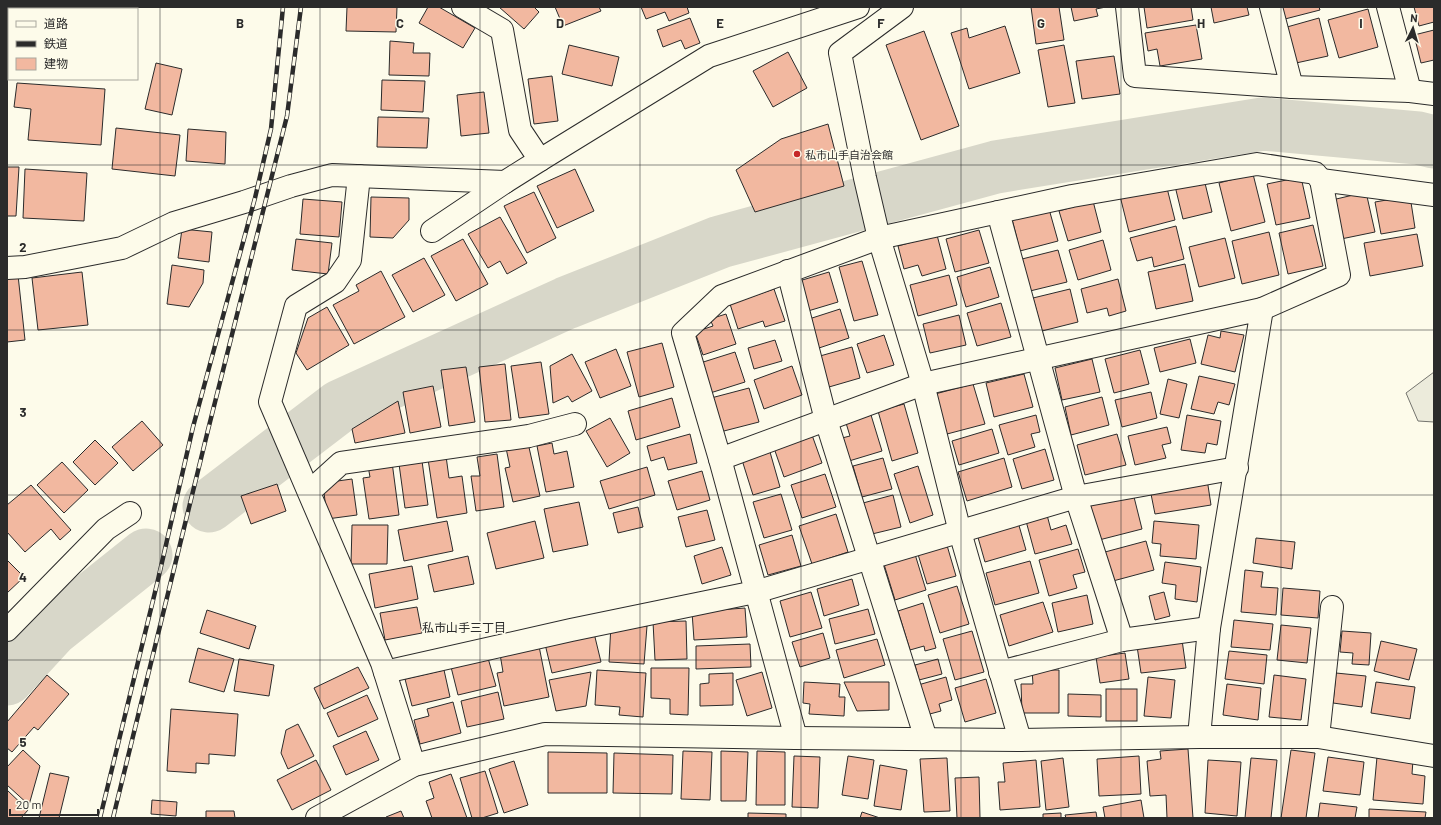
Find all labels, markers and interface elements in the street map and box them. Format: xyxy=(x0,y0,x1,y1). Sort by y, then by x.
legend xyxy=(8,8,138,80)
north arrow xyxy=(1393,8,1433,48)
text: N xyxy=(1410,11,1418,24)
text: B xyxy=(236,15,244,31)
text: C xyxy=(396,15,404,31)
text: D xyxy=(556,15,564,31)
text: E xyxy=(716,15,724,31)
text: F xyxy=(877,15,885,31)
text: G xyxy=(1037,15,1045,31)
text: H xyxy=(1197,15,1205,31)
text: I xyxy=(1359,15,1363,31)
text: 道路 xyxy=(44,16,68,30)
text: 鉄道 xyxy=(44,36,68,50)
text: 建物 xyxy=(44,56,68,70)
place label: 私市山手自治会館 xyxy=(805,148,893,161)
marker: 私市山手自治会館 xyxy=(792,149,802,159)
text: 2 xyxy=(19,239,27,255)
text: 3 xyxy=(19,404,27,420)
text: 4 xyxy=(19,569,27,585)
district label: 私市山手三丁目 xyxy=(422,620,506,634)
text: 5 xyxy=(19,734,27,750)
scale bar xyxy=(10,791,98,817)
text: 20 m xyxy=(16,797,42,811)

